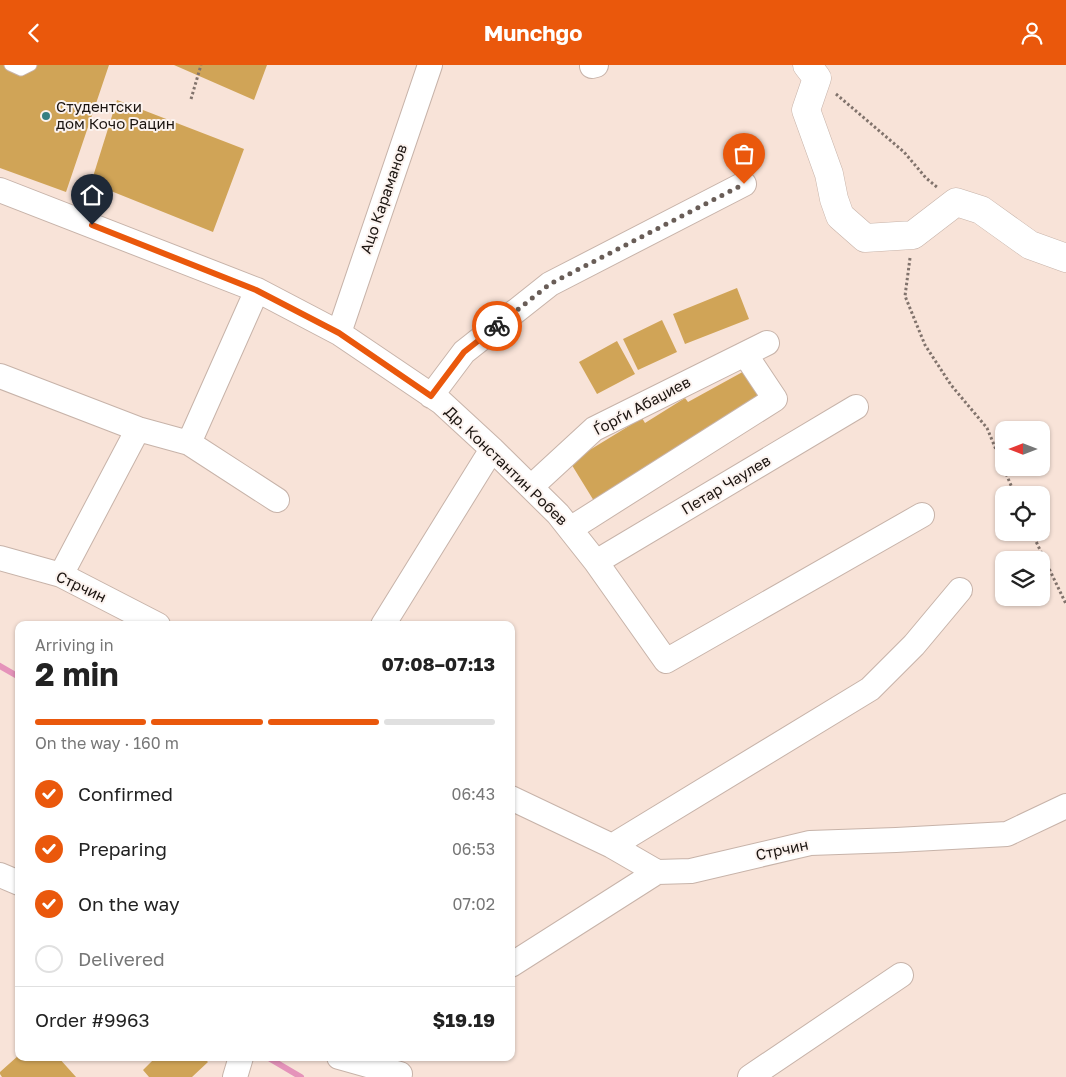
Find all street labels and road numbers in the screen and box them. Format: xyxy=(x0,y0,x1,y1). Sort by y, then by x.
street label: Ацо Караманов xyxy=(356,142,410,256)
street label: Ѓорѓи Абаџиев xyxy=(590,372,693,438)
street label: Др. Константин Робев xyxy=(442,402,572,529)
street label: Петар Чаулев xyxy=(678,451,773,518)
street label: Стрчин xyxy=(53,567,109,606)
street label: Стрчин xyxy=(754,835,810,863)

